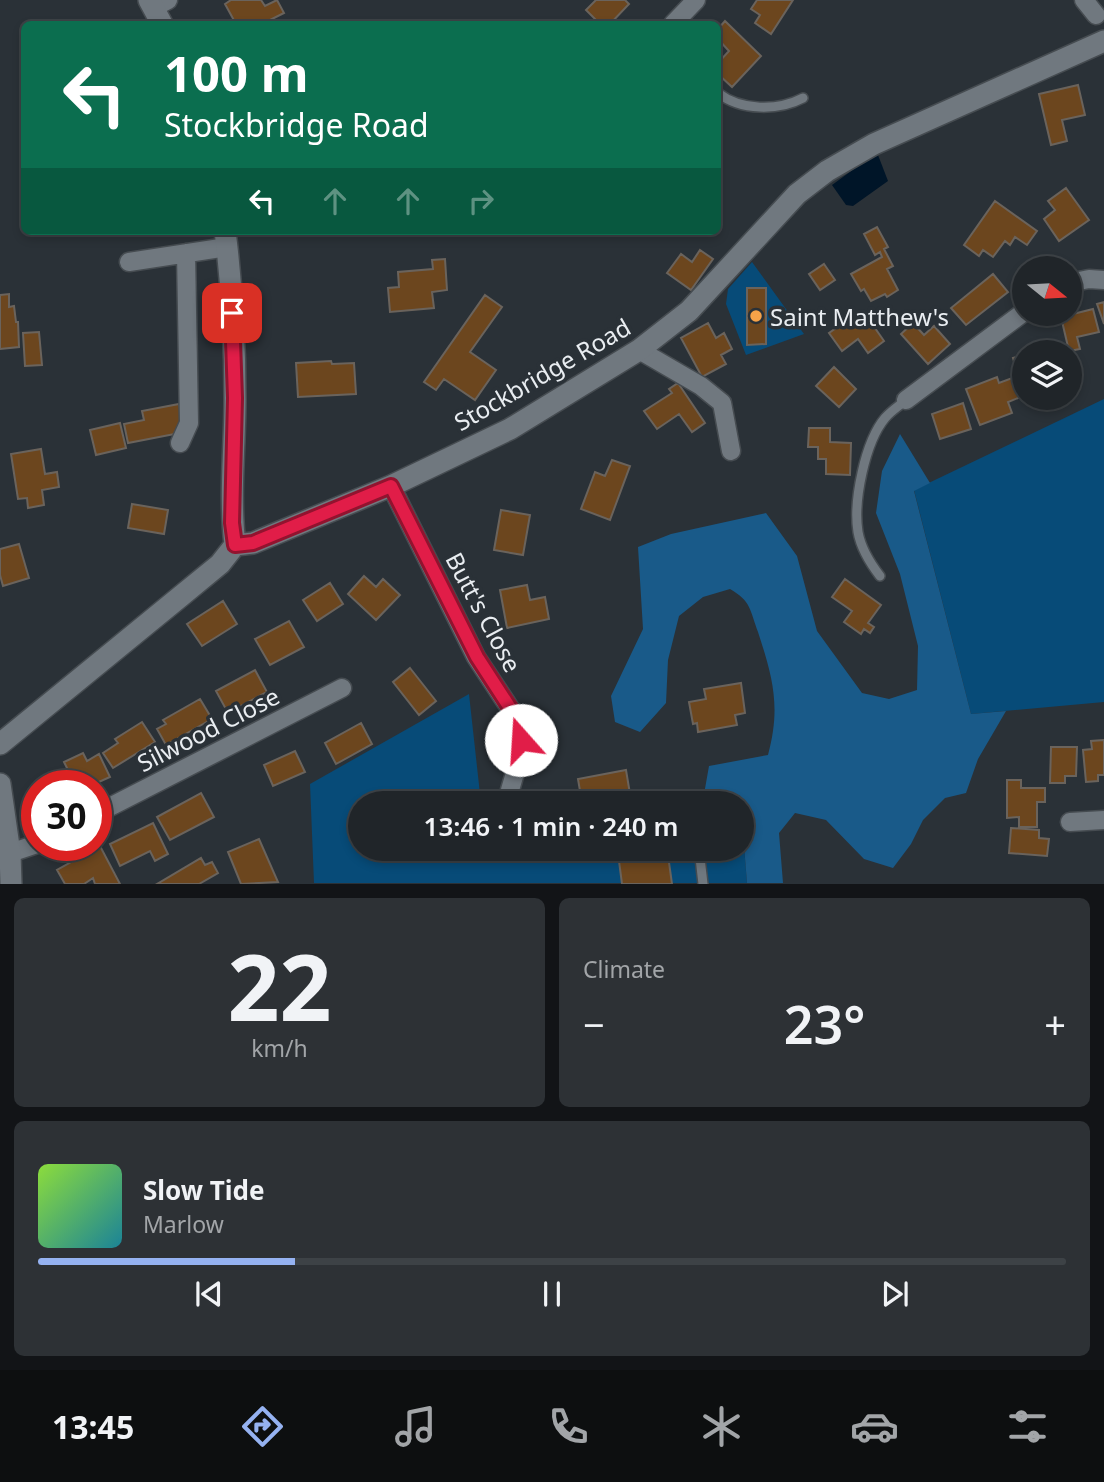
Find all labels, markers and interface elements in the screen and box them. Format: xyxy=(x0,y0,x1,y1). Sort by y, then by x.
text: 100 m xyxy=(164,40,309,106)
icon: left xyxy=(49,49,140,140)
text: Stockbridge Road xyxy=(164,103,429,146)
icon: left xyxy=(243,182,281,220)
icon: ahead xyxy=(316,182,354,220)
icon: ahead xyxy=(389,182,427,220)
icon: right xyxy=(462,182,500,220)
north arrow xyxy=(1012,256,1082,326)
map controls xyxy=(1012,256,1082,410)
pin xyxy=(202,283,262,343)
icon: arrive xyxy=(213,294,251,332)
place label: Saint Matthew's xyxy=(770,300,949,333)
marker: Saint Matthew's xyxy=(748,308,764,324)
street label: Stockbridge Road xyxy=(448,310,636,438)
button: layers xyxy=(1012,340,1082,410)
street label: Butt's Close xyxy=(439,546,529,678)
street label: Silwood Close xyxy=(131,679,285,779)
position arrow xyxy=(484,703,558,777)
speed limit sign: 30 xyxy=(21,770,112,861)
text: 13:46 · 1 min · 240 m xyxy=(424,808,678,844)
text: 22 xyxy=(227,924,332,1048)
text: Climate xyxy=(583,953,665,985)
text: 23° xyxy=(784,988,865,1059)
text: − xyxy=(583,998,605,1050)
text: + xyxy=(1044,998,1066,1050)
text: km/h xyxy=(251,1032,308,1064)
text: Slow Tide xyxy=(143,1172,265,1208)
text: Marlow xyxy=(143,1208,224,1240)
icon: previous xyxy=(190,1275,228,1313)
icon: pause xyxy=(533,1275,571,1313)
icon: next xyxy=(876,1275,914,1313)
icon: directions xyxy=(238,1402,287,1451)
icon: music xyxy=(391,1402,440,1451)
icon: phone xyxy=(544,1402,593,1451)
icon: climate xyxy=(697,1402,746,1451)
icon: car xyxy=(850,1402,899,1451)
icon: filters xyxy=(1003,1402,1052,1451)
text: 13:45 xyxy=(52,1405,134,1448)

